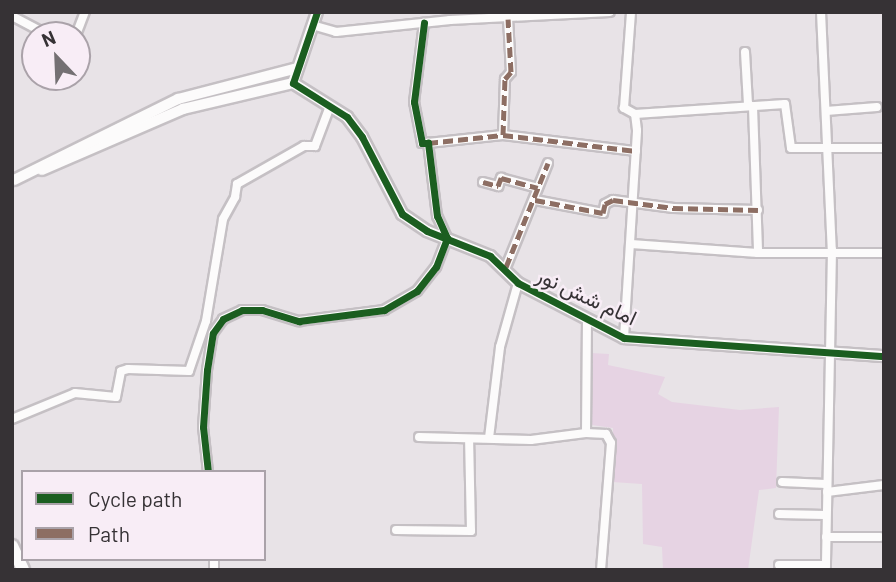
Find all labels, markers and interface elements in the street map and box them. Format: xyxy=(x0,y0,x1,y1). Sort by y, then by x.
north arrow xyxy=(21,21,91,91)
text: N xyxy=(38,25,59,51)
street label: امام شش نور xyxy=(533,262,641,330)
legend xyxy=(21,470,266,561)
text: Cycle path xyxy=(88,486,182,511)
text: Path xyxy=(88,521,130,546)

